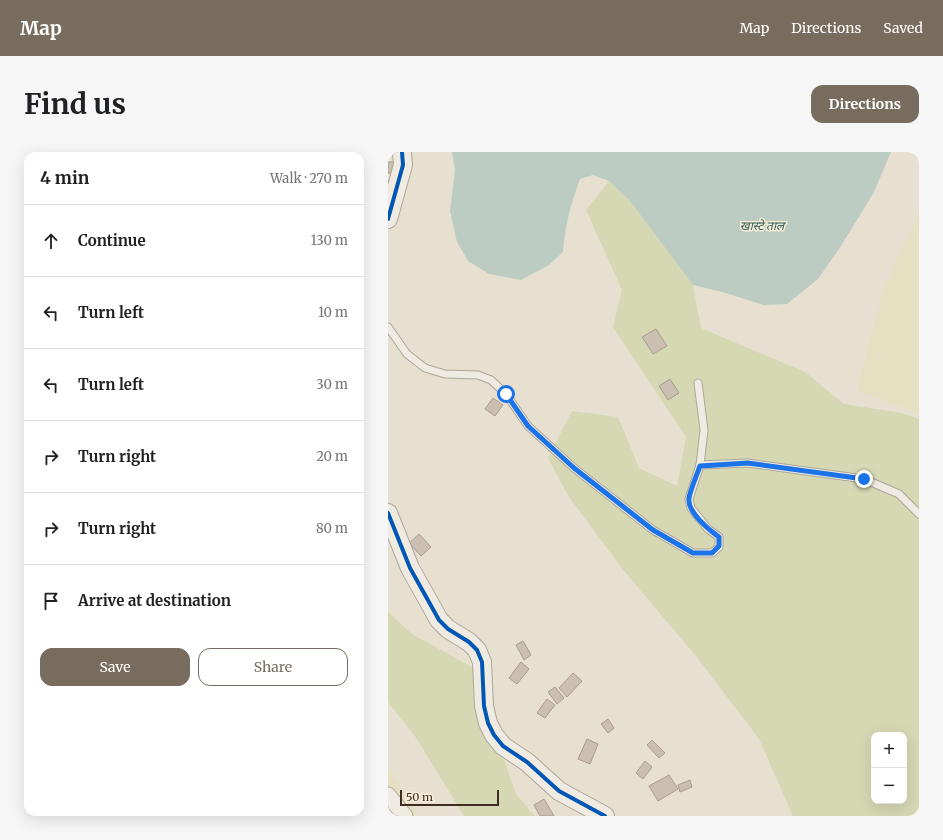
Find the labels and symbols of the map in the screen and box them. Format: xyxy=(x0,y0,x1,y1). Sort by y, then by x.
water label: खास्टे ताल xyxy=(740,218,787,233)
route start xyxy=(497,385,515,403)
route end xyxy=(855,470,873,488)
scale bar xyxy=(400,788,499,807)

